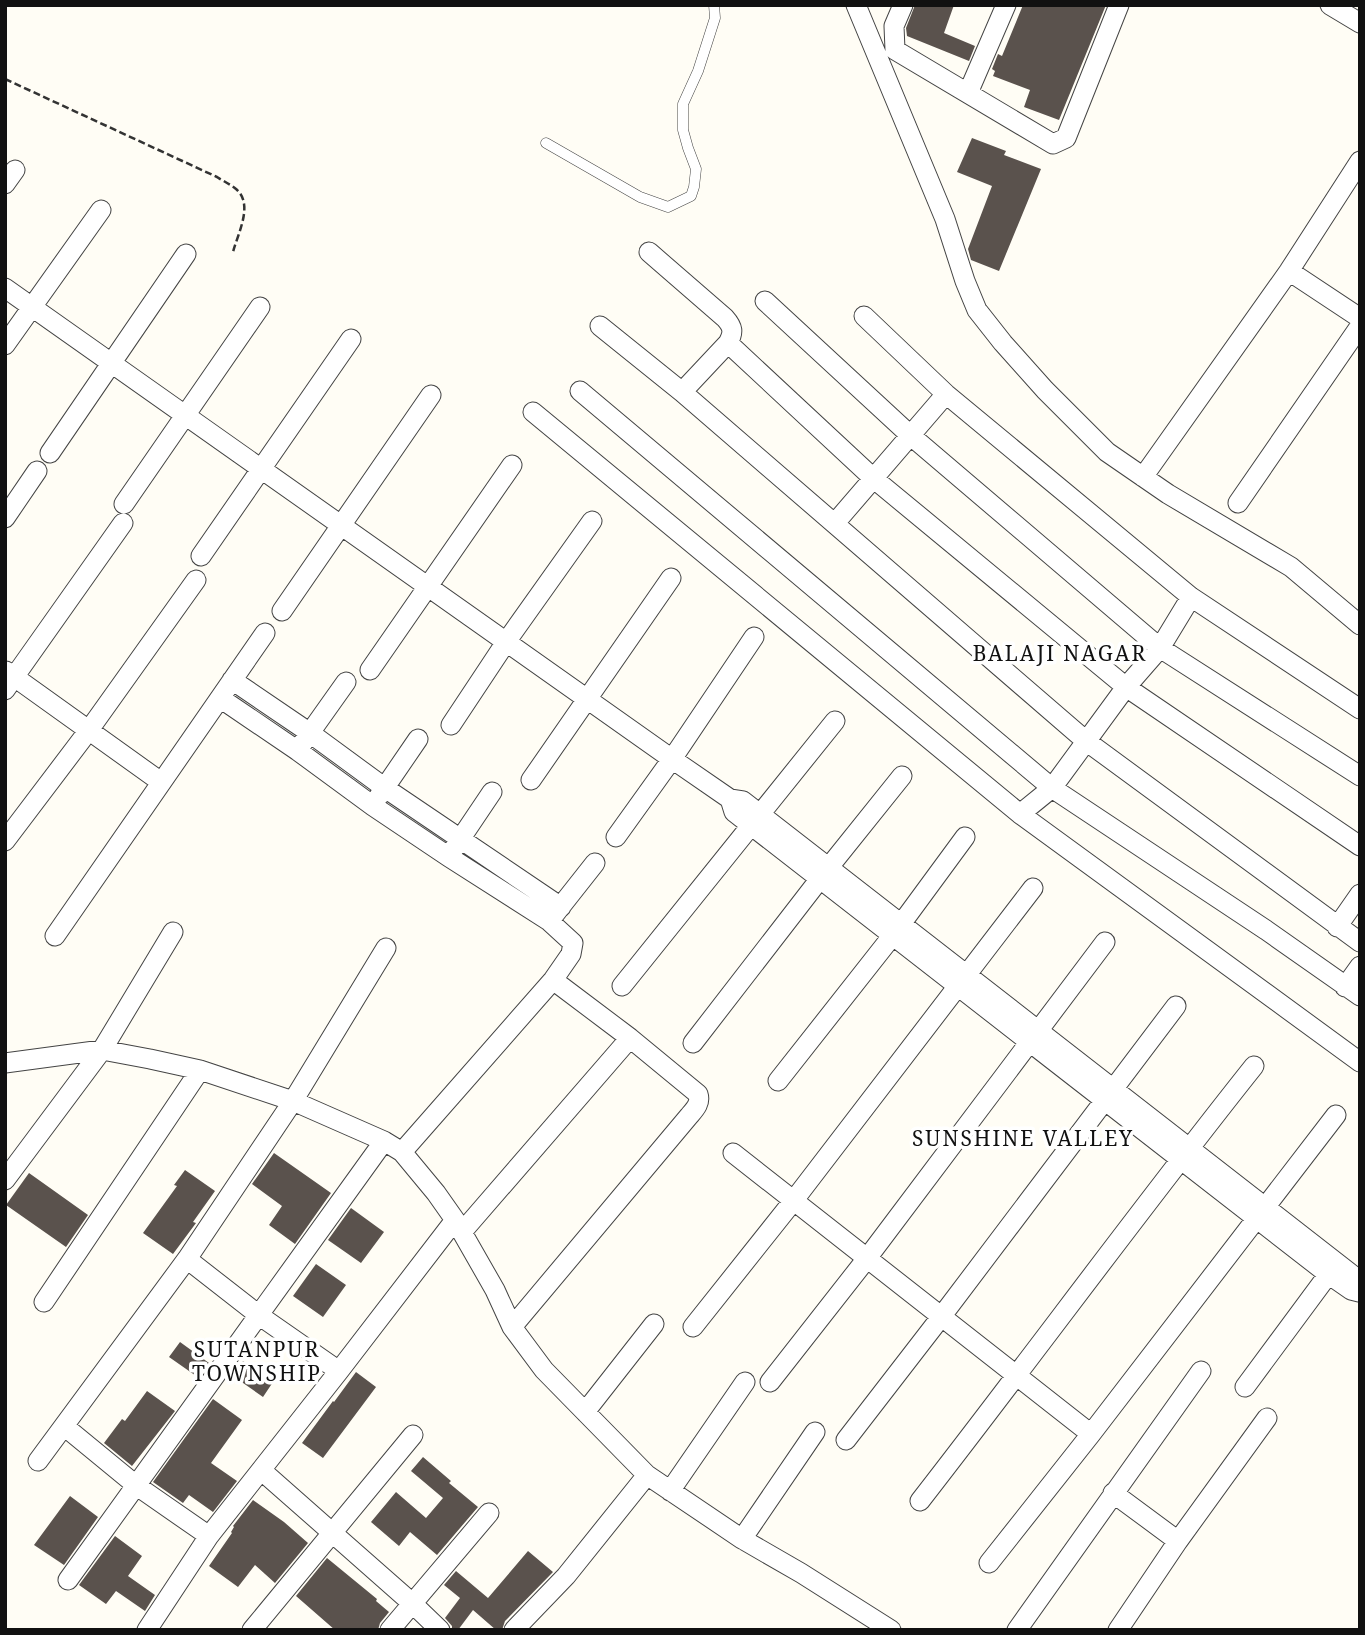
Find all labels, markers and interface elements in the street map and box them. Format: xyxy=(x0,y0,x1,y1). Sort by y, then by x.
district label: BALAJI NAGAR xyxy=(973,639,1147,667)
district label: SUNSHINE VALLEY xyxy=(912,1124,1134,1152)
district label: SUTANPUR TOWNSHIP xyxy=(192,1335,322,1387)

